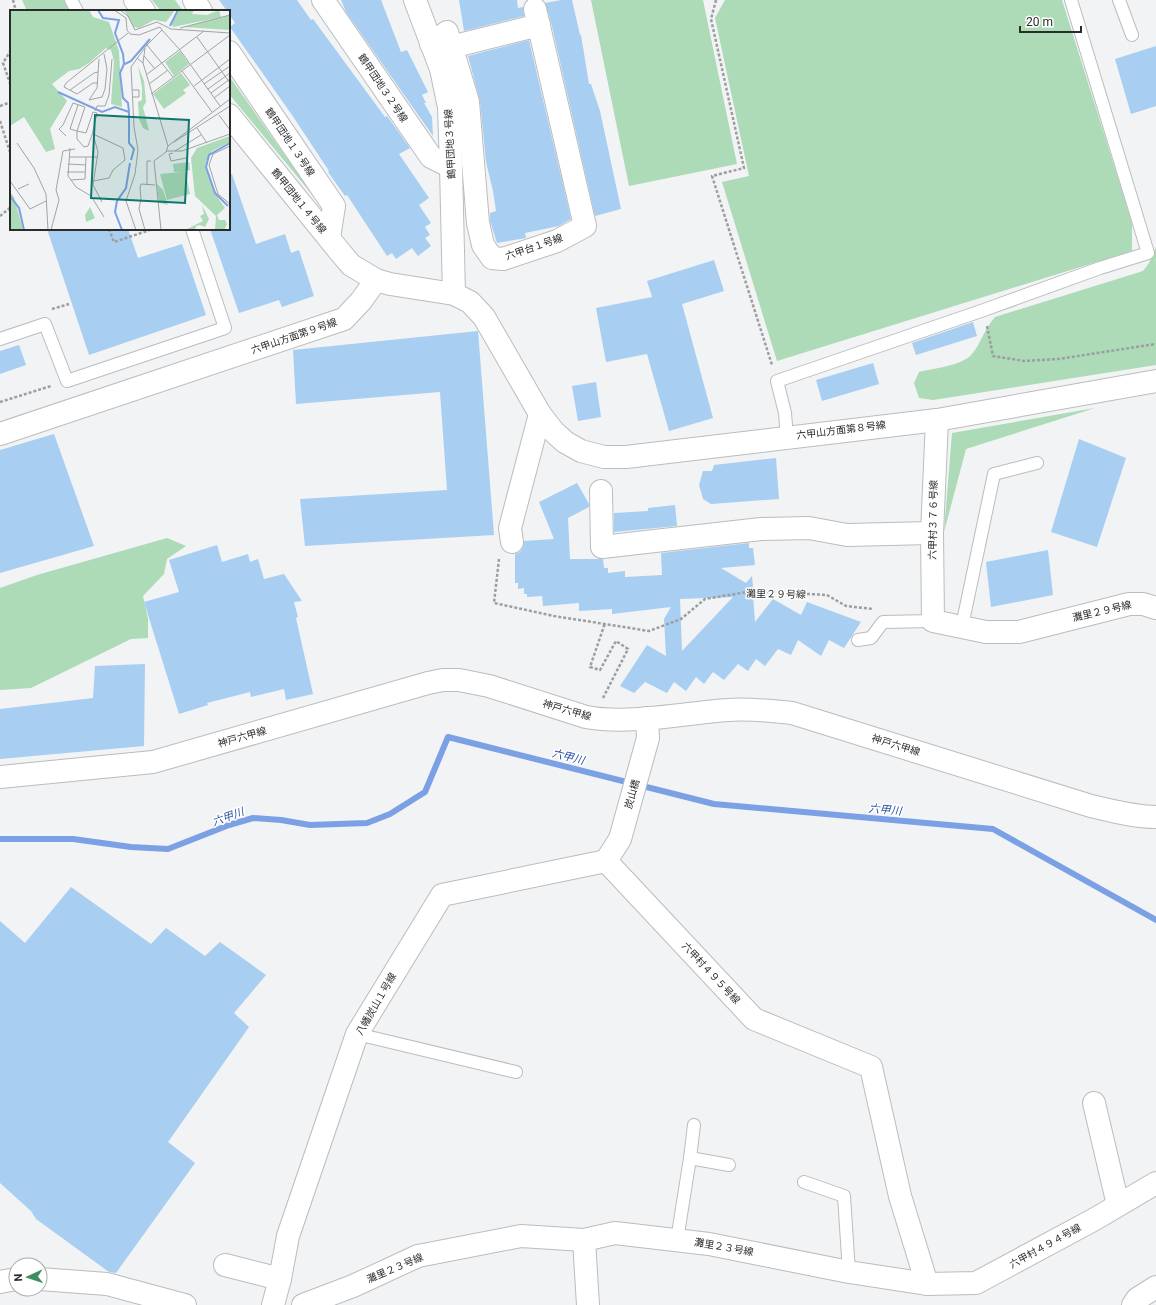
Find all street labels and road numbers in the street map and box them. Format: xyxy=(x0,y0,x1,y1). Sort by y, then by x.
street label: 鶴甲団地３２号線 xyxy=(356,52,410,124)
street label: 鶴甲団地１３号線 xyxy=(263,106,317,178)
street label: 鶴甲団地３号線 xyxy=(443,109,457,179)
street label: 鶴甲団地１４号線 xyxy=(270,166,328,236)
street label: 六甲台１号線 xyxy=(504,232,564,262)
street label: 六甲山方面第９号線 xyxy=(250,316,338,356)
street label: 六甲山方面第８号線 xyxy=(796,419,886,441)
street label: 六甲村３７６号線 xyxy=(927,480,939,560)
street label: 灘里２９号線 xyxy=(746,588,806,600)
street label: 灘里２９号線 xyxy=(1072,599,1132,623)
street label: 神戸六甲線 xyxy=(541,698,593,722)
street label: 神戸六甲線 xyxy=(216,725,268,749)
street label: 神戸六甲線 xyxy=(870,732,922,758)
street label: 炭山橋 xyxy=(623,778,641,810)
street label: 六甲村４９５号線 xyxy=(680,940,742,1006)
street label: 八幡炭山１号線 xyxy=(354,971,398,1037)
street label: 六甲村４９４号線 xyxy=(1007,1222,1083,1270)
street label: 灘里２３号線 xyxy=(694,1236,754,1258)
street label: 灘里２３号線 xyxy=(365,1251,425,1285)

